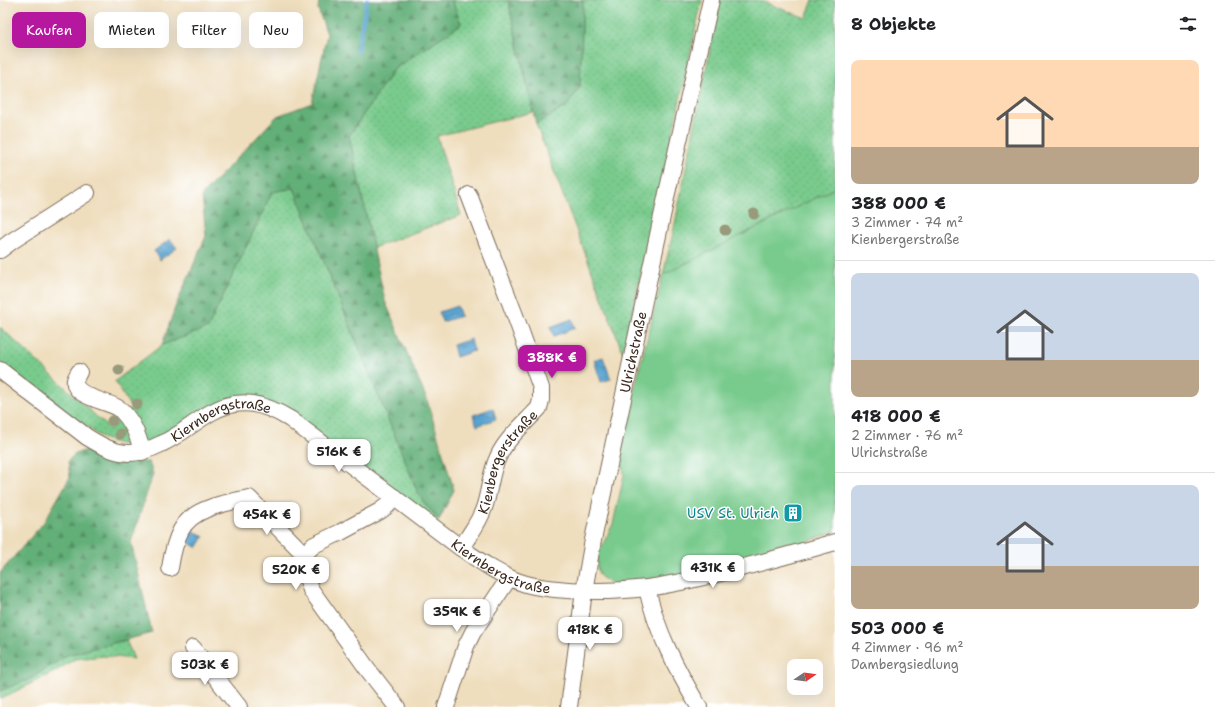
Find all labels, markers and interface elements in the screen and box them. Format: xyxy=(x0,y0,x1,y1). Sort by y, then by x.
chip: Kaufen xyxy=(12,12,86,48)
chip: Mieten xyxy=(94,12,169,48)
chip: Filter xyxy=(177,12,241,48)
chip: Neu xyxy=(249,12,303,48)
text: 8 Objekte xyxy=(851,13,936,35)
icon: filters xyxy=(1177,13,1199,35)
icon: home xyxy=(989,86,1061,158)
text: 388 000 € xyxy=(851,192,946,214)
text: 3 Zimmer · 74 m² xyxy=(851,214,963,231)
text: Kienbergerstraße xyxy=(851,231,960,248)
icon: home xyxy=(989,299,1061,371)
street label: Ulrichstraße xyxy=(616,310,651,394)
pin: 388K € xyxy=(519,345,585,379)
text: 388K € xyxy=(527,349,577,366)
street label: Kiernbergstraße xyxy=(167,394,274,446)
text: 418 000 € xyxy=(851,405,941,427)
street label: Kienbergerstraße xyxy=(474,406,542,517)
text: 2 Zimmer · 76 m² xyxy=(851,427,963,444)
pin: 516K € xyxy=(306,439,372,473)
text: 516K € xyxy=(317,443,361,460)
text: Ulrichstraße xyxy=(851,444,928,461)
pin: 454K € xyxy=(234,502,300,536)
building icon: USV St. Ulrich xyxy=(782,502,804,524)
place label: USV St. Ulrich xyxy=(687,504,779,522)
text: 454K € xyxy=(243,506,291,523)
icon: home xyxy=(989,511,1061,583)
street label: Kiernbergstraße xyxy=(448,535,552,598)
pin: 431K € xyxy=(680,555,746,589)
pin: 520K € xyxy=(263,557,329,591)
text: 431K € xyxy=(690,559,736,576)
text: 520K € xyxy=(272,561,320,578)
pin: 359K € xyxy=(424,599,490,633)
text: 359K € xyxy=(433,603,481,620)
pin: 418K € xyxy=(557,617,623,651)
text: 503 000 € xyxy=(851,617,944,639)
text: 418K € xyxy=(567,621,613,638)
text: 4 Zimmer · 96 m² xyxy=(851,639,963,656)
pin: 503K € xyxy=(172,652,238,686)
text: 503K € xyxy=(181,656,229,673)
text: Dambergsiedlung xyxy=(851,656,959,673)
north arrow xyxy=(787,659,823,695)
map controls xyxy=(787,659,823,695)

